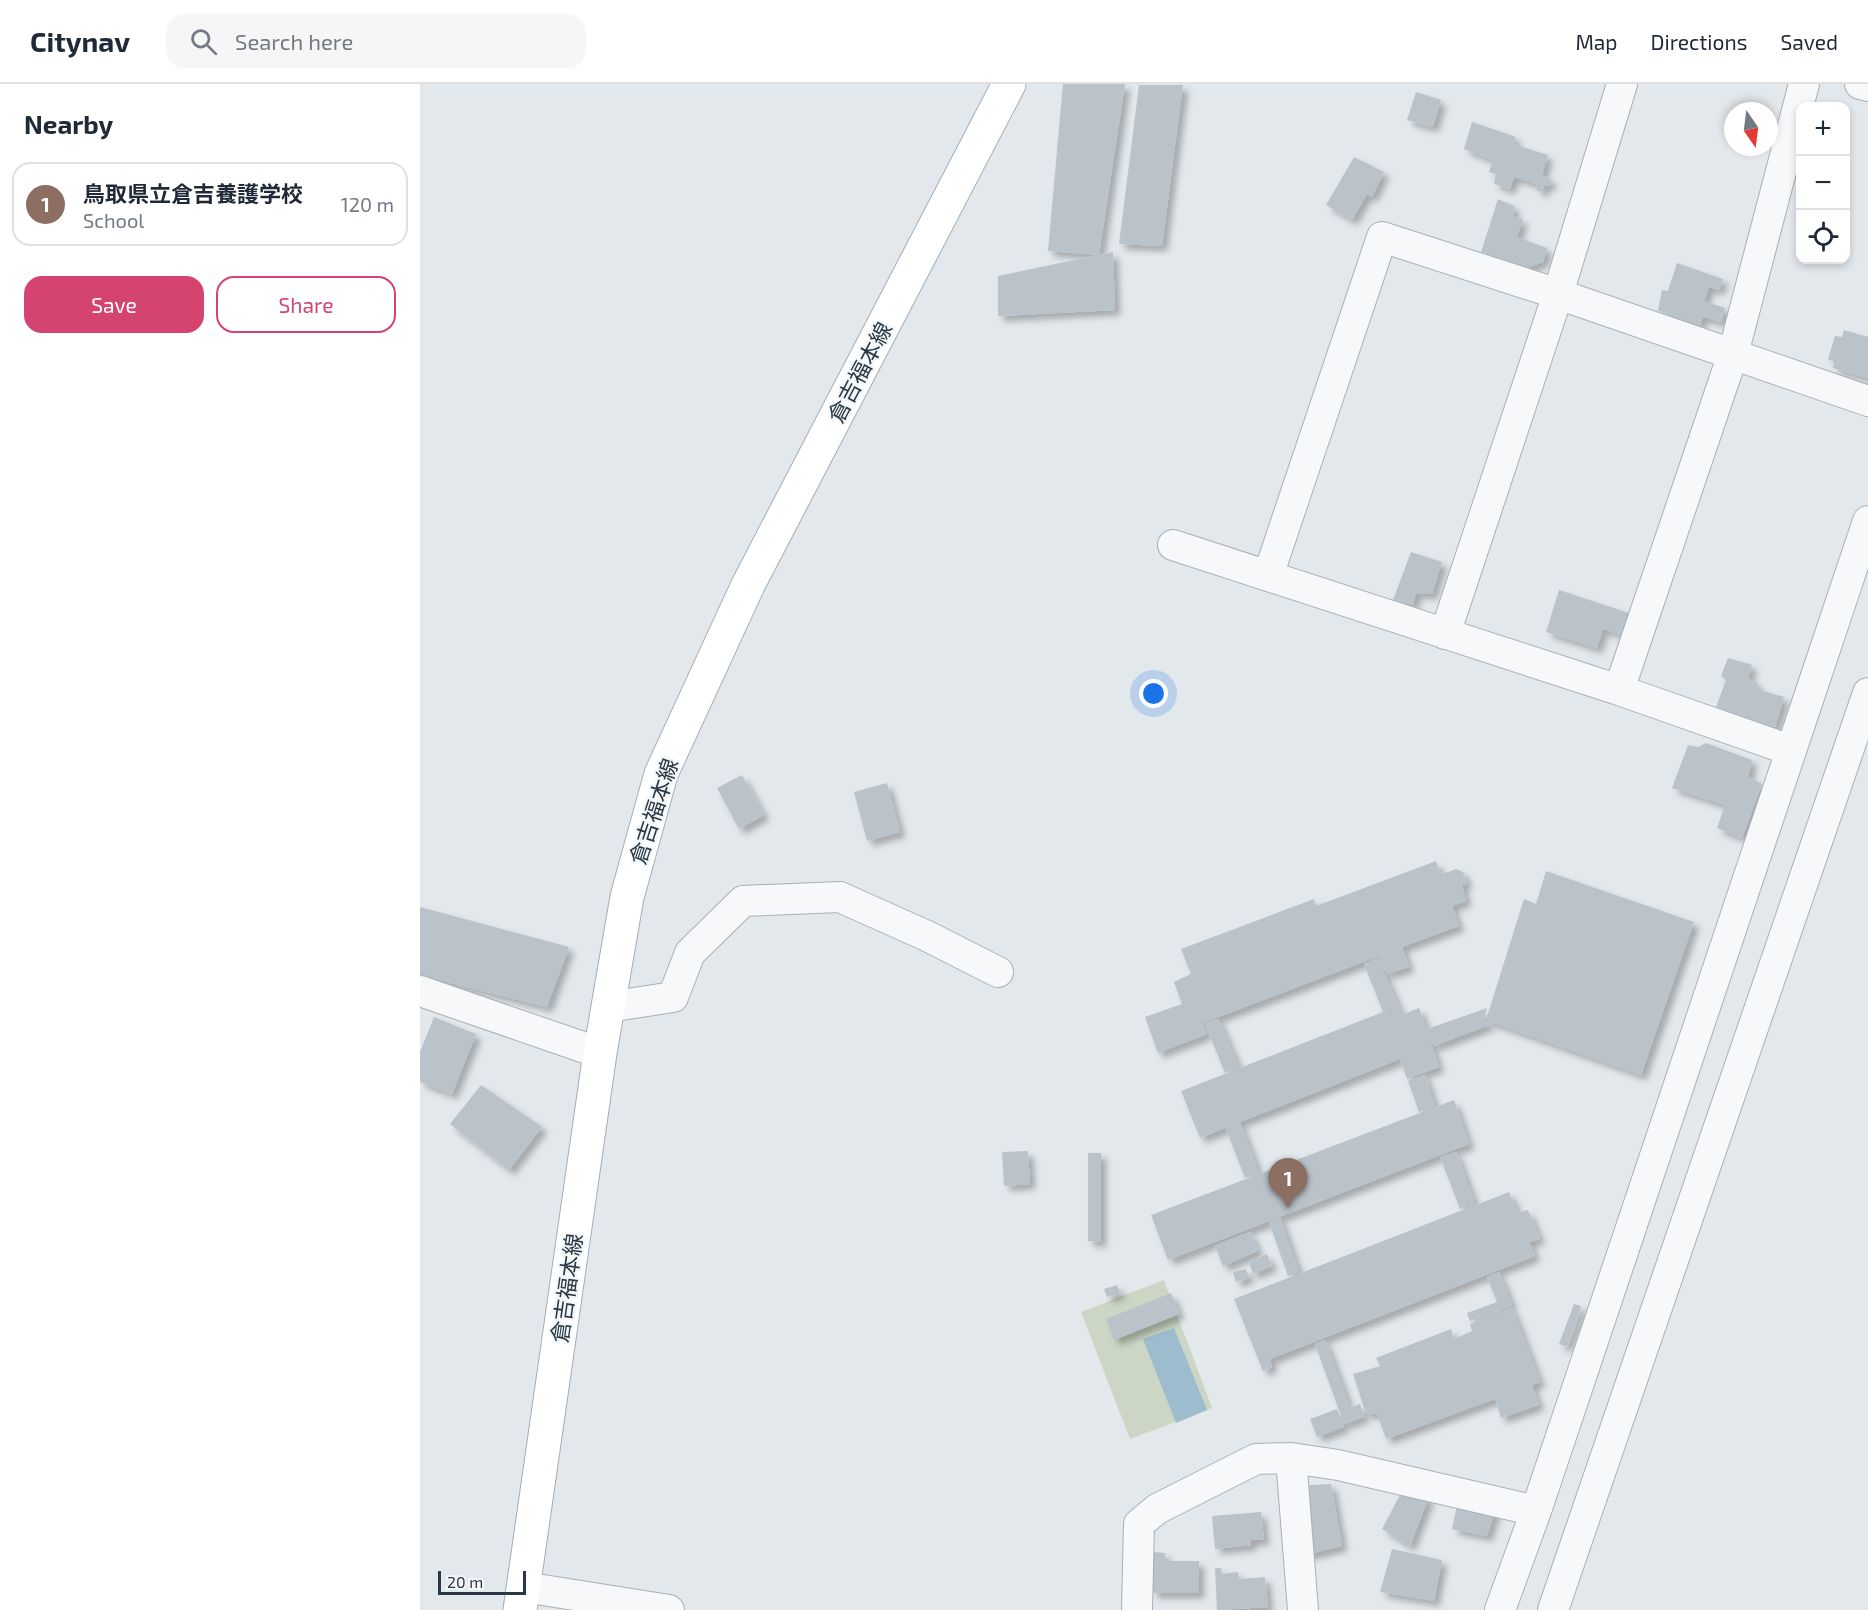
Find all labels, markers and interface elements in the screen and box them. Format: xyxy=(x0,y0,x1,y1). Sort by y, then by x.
search box xyxy=(166,14,586,68)
text: Citynav xyxy=(30,24,130,58)
icon: search xyxy=(187,25,220,58)
text: Search here xyxy=(235,28,353,54)
text: Map xyxy=(1575,29,1618,54)
text: Directions xyxy=(1651,29,1747,54)
text: Saved xyxy=(1780,29,1838,54)
north arrow xyxy=(1724,102,1778,156)
map controls xyxy=(1796,102,1850,264)
button: + xyxy=(1796,102,1850,156)
text: Nearby xyxy=(24,108,113,139)
button: − xyxy=(1796,156,1850,210)
text: 鳥取県立倉吉養護学校 xyxy=(83,180,303,206)
text: 1 xyxy=(41,192,50,216)
text: 120 m xyxy=(341,192,394,216)
text: School xyxy=(83,208,144,232)
button: locate xyxy=(1796,210,1850,264)
button: Save xyxy=(24,276,204,333)
button: Share xyxy=(216,276,396,333)
street label: 倉吉福本線 xyxy=(822,317,896,427)
your location xyxy=(1139,679,1168,708)
street label: 倉吉福本線 xyxy=(624,755,682,867)
pin: 1 xyxy=(1268,1158,1308,1208)
street label: 倉吉福本線 xyxy=(545,1232,587,1344)
scale bar xyxy=(438,1568,526,1596)
text: 20 m xyxy=(447,1572,483,1591)

